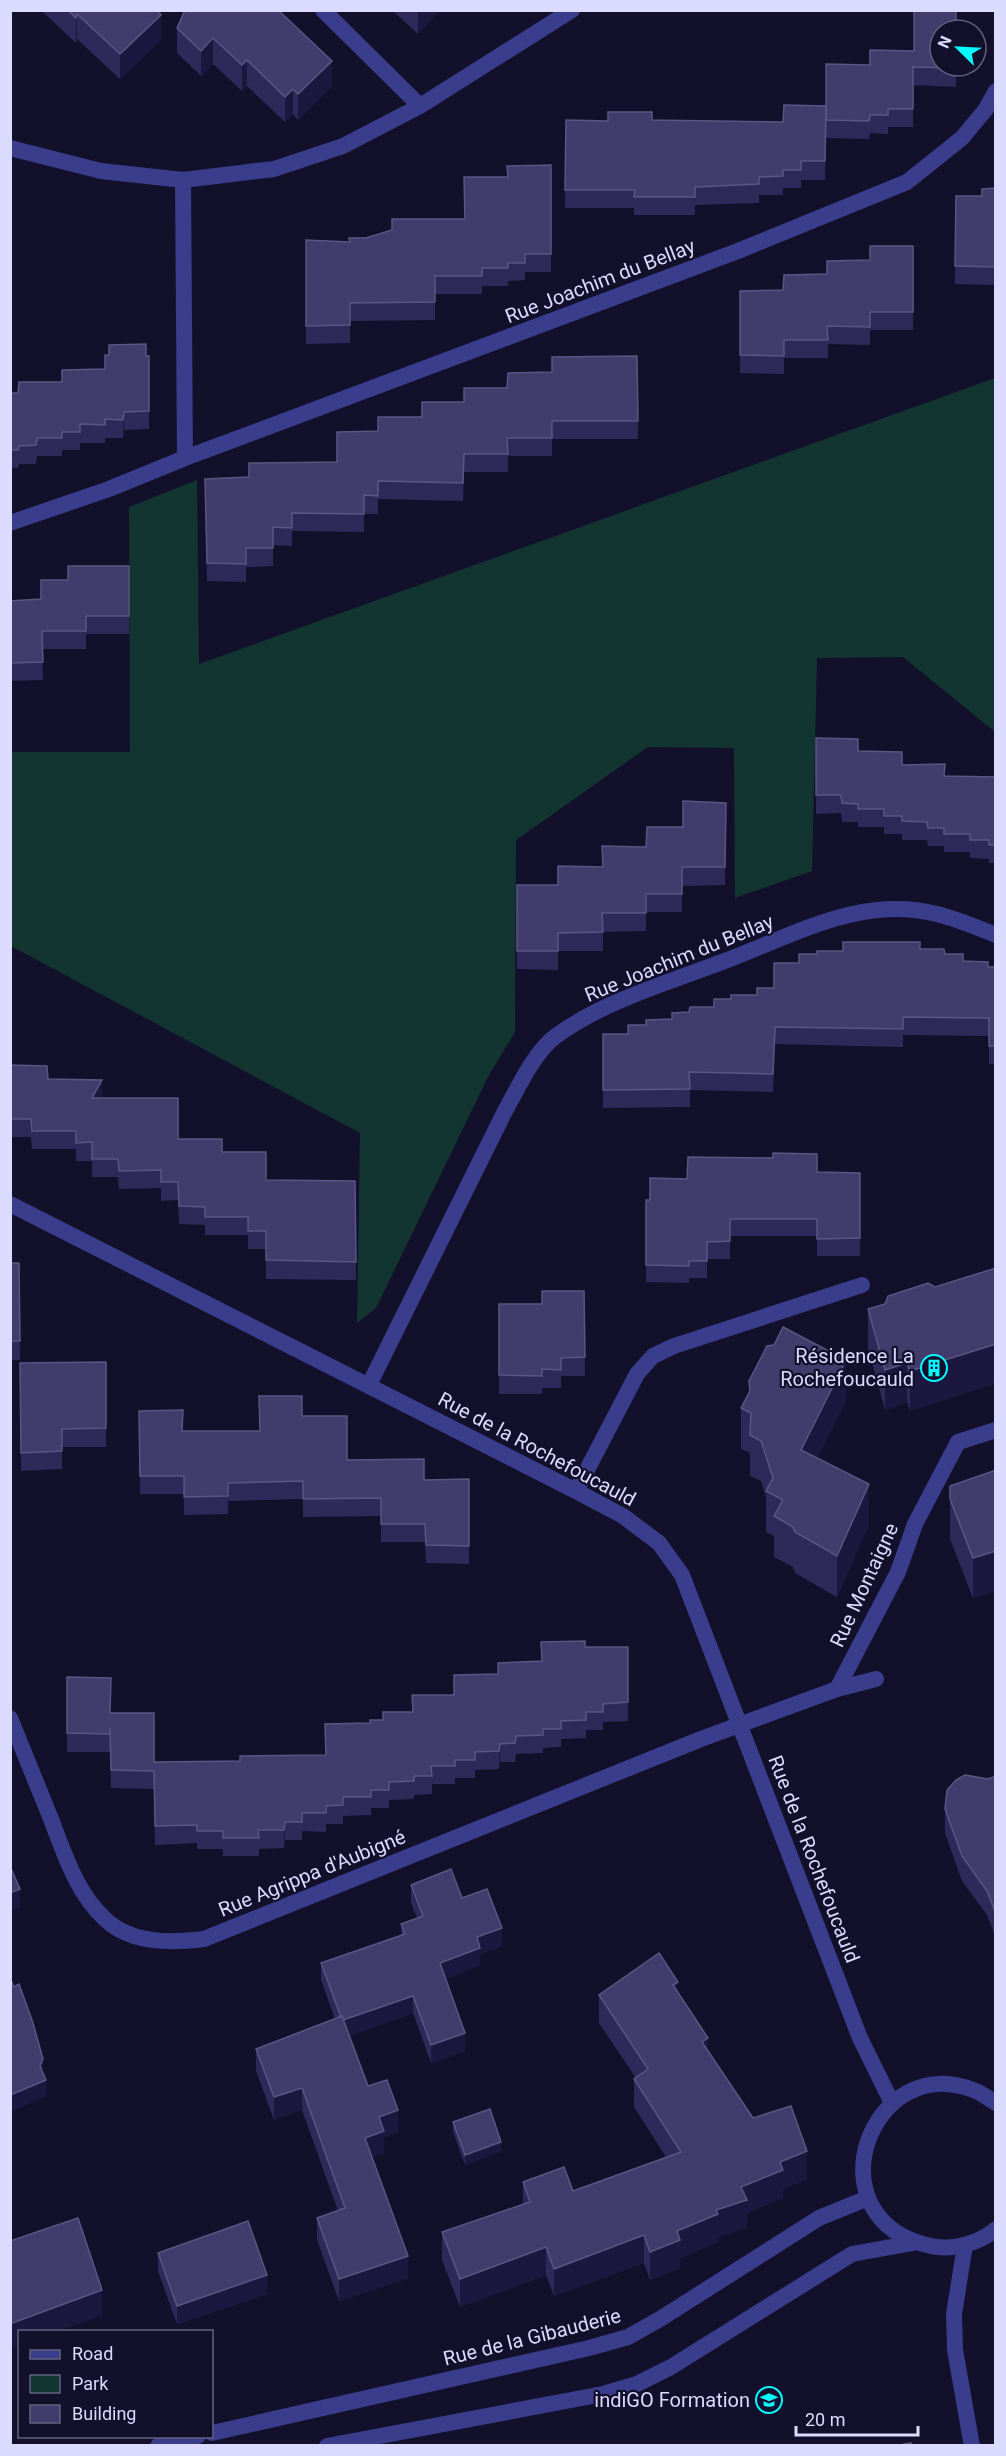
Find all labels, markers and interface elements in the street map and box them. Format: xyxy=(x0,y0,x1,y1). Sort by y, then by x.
north arrow xyxy=(928,18,988,78)
text: N xyxy=(934,33,956,51)
street label: Rue Joachim du Bellay xyxy=(502,234,699,328)
street label: Rue Joachim du Bellay xyxy=(581,909,777,1007)
place label: Résidence La Rochefoucauld xyxy=(780,1344,914,1391)
building icon: Résidence La Rochefoucauld xyxy=(919,1353,949,1383)
street label: Rue de la Rochefoucauld xyxy=(434,1387,640,1511)
street label: Rue Montaigne xyxy=(825,1519,903,1651)
street label: Rue de la Rochefoucauld xyxy=(763,1752,865,1966)
street label: Rue Agrippa d'Aubigné xyxy=(215,1824,409,1922)
street label: Rue de la Gibauderie xyxy=(441,2303,623,2371)
legend xyxy=(18,2330,213,2438)
text: Road xyxy=(72,2343,113,2364)
text: Park xyxy=(72,2373,109,2394)
school or university icon: indiGO Formation xyxy=(754,2385,784,2415)
place label: indiGO Formation xyxy=(594,2388,750,2412)
scale bar xyxy=(796,2399,918,2437)
text: Building xyxy=(72,2403,136,2424)
text: 20 m xyxy=(805,2409,845,2430)

